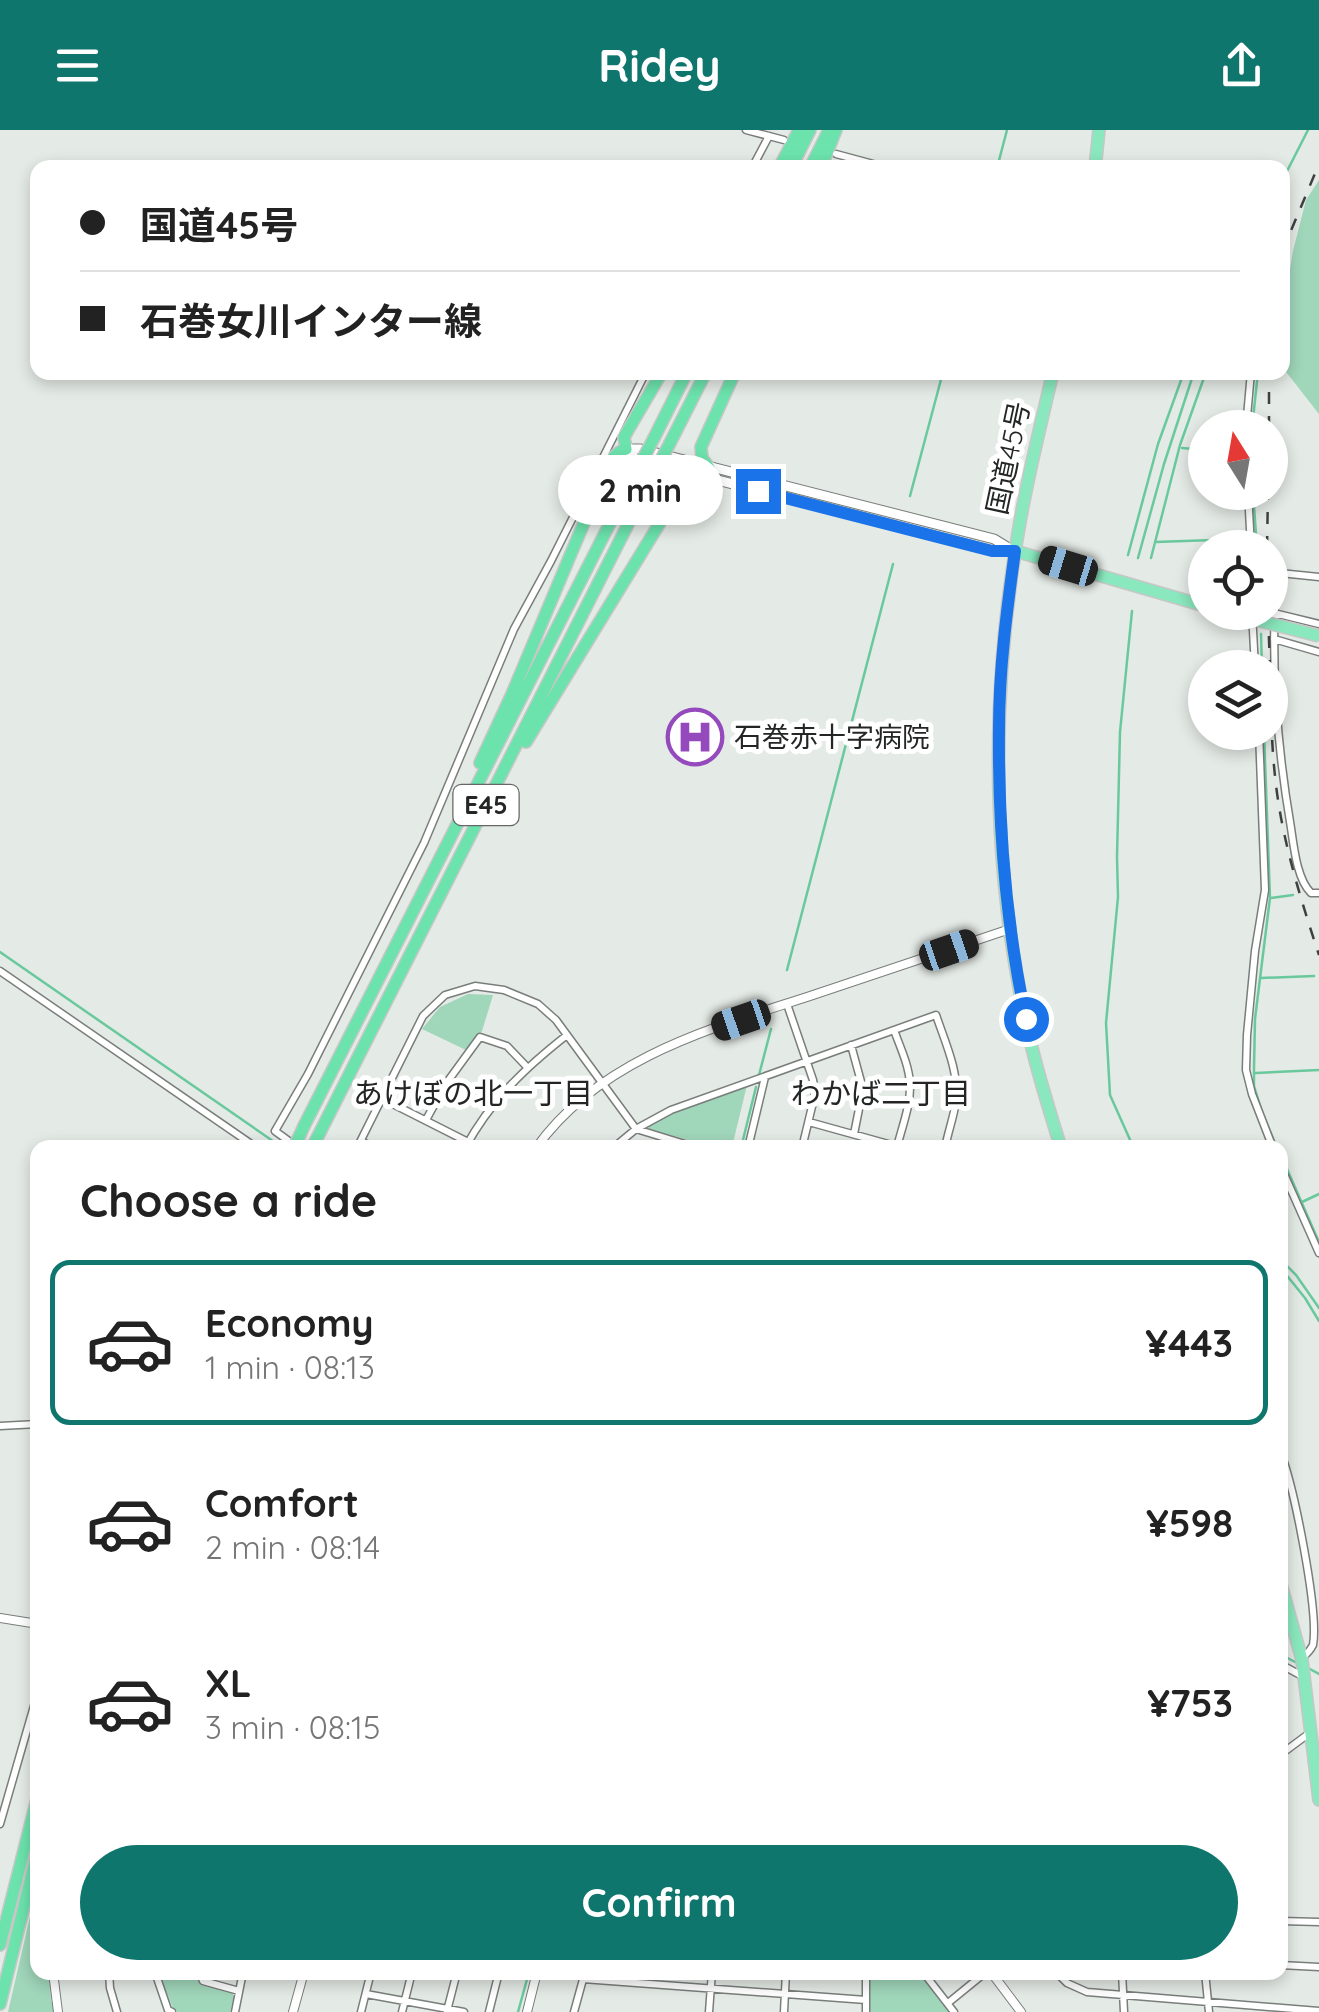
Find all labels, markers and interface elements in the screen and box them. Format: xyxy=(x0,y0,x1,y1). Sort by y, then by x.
text: Ridey xyxy=(598,37,721,93)
icon: menu xyxy=(50,38,105,93)
icon: share xyxy=(1214,38,1269,93)
text: 国道45号 xyxy=(140,201,298,249)
text: 石巻女川インター線 xyxy=(140,297,482,345)
street label: 国道45号 xyxy=(979,398,1037,517)
north arrow xyxy=(1188,410,1288,510)
map controls xyxy=(1188,410,1288,750)
callout: 2 min xyxy=(558,456,723,526)
route end xyxy=(736,469,781,514)
text: 2 min xyxy=(599,470,682,510)
button: locate xyxy=(1188,530,1288,630)
car xyxy=(1035,543,1101,589)
button: layers xyxy=(1188,650,1288,750)
hospital icon: 石巻赤十字病院 xyxy=(665,707,725,767)
place label: 石巻赤十字病院 xyxy=(734,719,930,754)
road number: E45 xyxy=(454,785,518,825)
car xyxy=(916,926,982,974)
car xyxy=(708,996,774,1044)
route start xyxy=(1004,997,1049,1042)
district label: あけぼの北一丁目 xyxy=(353,1074,593,1112)
district label: わかば二丁目 xyxy=(791,1074,971,1112)
text: Choose a ride xyxy=(80,1172,377,1228)
icon: car xyxy=(85,1298,175,1388)
text: Economy xyxy=(205,1299,374,1347)
text: ¥443 xyxy=(1145,1319,1233,1367)
text: 1 min · 08:13 xyxy=(205,1347,375,1387)
icon: car xyxy=(85,1478,175,1568)
text: Comfort xyxy=(205,1479,359,1527)
text: ¥598 xyxy=(1146,1499,1233,1547)
text: 2 min · 08:14 xyxy=(205,1527,380,1567)
icon: car xyxy=(85,1658,175,1748)
text: XL xyxy=(205,1659,251,1707)
text: ¥753 xyxy=(1147,1679,1233,1727)
text: 3 min · 08:15 xyxy=(205,1707,380,1747)
button: Confirm xyxy=(80,1845,1238,1960)

